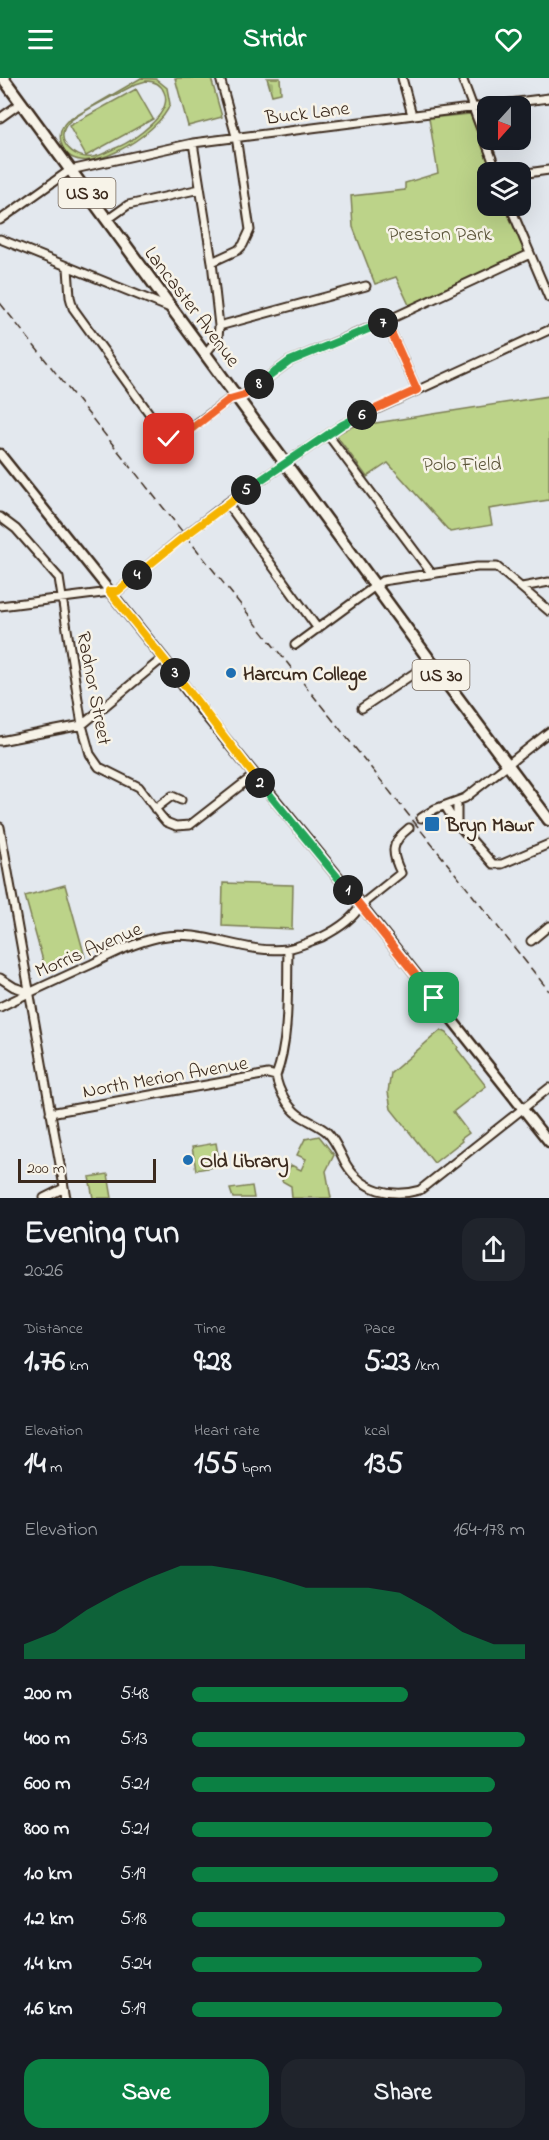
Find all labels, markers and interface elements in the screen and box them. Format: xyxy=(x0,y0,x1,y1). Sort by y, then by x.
text: Stridr xyxy=(243,20,306,59)
icon: menu xyxy=(24,23,57,56)
icon: heart xyxy=(492,23,525,56)
street label: Buck Lane xyxy=(263,95,351,134)
north arrow xyxy=(477,96,531,150)
map controls xyxy=(477,96,531,216)
button: layers xyxy=(477,162,531,216)
road number: US 30 xyxy=(58,178,116,208)
park label: Preston Park xyxy=(388,221,492,250)
street label: Lancaster Avenue xyxy=(136,241,246,374)
pin: 7 xyxy=(368,308,398,338)
text: 7 xyxy=(380,311,386,335)
pin: 8 xyxy=(244,369,274,399)
text: 8 xyxy=(256,372,262,396)
pin: 6 xyxy=(347,400,377,430)
text: 6 xyxy=(358,403,366,427)
pin xyxy=(143,413,194,464)
icon: check xyxy=(152,422,185,455)
park label: Polo Field xyxy=(422,451,502,480)
pin: 5 xyxy=(231,475,261,505)
text: 5 xyxy=(241,478,251,502)
pin: 4 xyxy=(122,560,152,590)
text: 4 xyxy=(134,563,140,587)
street label: Radnor Street xyxy=(67,629,118,748)
pin: 3 xyxy=(160,658,190,688)
road number: US 30 xyxy=(412,660,470,690)
text: 3 xyxy=(172,661,178,685)
place label: Harcum College xyxy=(243,661,368,691)
marker: Harcum College xyxy=(224,666,238,680)
pin: 2 xyxy=(245,768,275,798)
text: 2 xyxy=(256,771,264,795)
place label: Bryn Mawr xyxy=(445,812,535,842)
marker: Bryn Mawr xyxy=(423,815,441,833)
pin: 1 xyxy=(333,875,363,905)
text: 1 xyxy=(345,878,351,902)
street label: Morris Avenue xyxy=(31,916,147,987)
pin xyxy=(408,972,459,1023)
icon: arrive xyxy=(417,981,450,1014)
street label: North Merion Avenue xyxy=(81,1050,250,1107)
place label: Old Library xyxy=(200,1148,289,1178)
marker: Old Library xyxy=(181,1153,195,1167)
scale bar xyxy=(18,1156,156,1184)
text: 200 m xyxy=(27,1157,65,1181)
text: Evening run xyxy=(24,1210,179,1258)
button: share xyxy=(462,1218,525,1281)
text: 20:26 xyxy=(24,1257,63,1286)
text: Distance xyxy=(24,1317,83,1341)
text: Time xyxy=(194,1317,226,1341)
text: Pace xyxy=(364,1317,395,1341)
text: 1.76 xyxy=(24,1341,65,1385)
text: 9:28 xyxy=(194,1341,232,1385)
text: 5:23 xyxy=(364,1341,411,1385)
text: km xyxy=(65,1354,89,1378)
text: /km xyxy=(411,1354,439,1378)
text: Elevation xyxy=(24,1419,83,1443)
text: Heart rate xyxy=(194,1419,260,1443)
text: kcal xyxy=(364,1419,389,1443)
text: 14 xyxy=(24,1443,46,1487)
text: 155 xyxy=(194,1443,238,1487)
text: 135 xyxy=(364,1443,403,1487)
text: m xyxy=(46,1456,62,1480)
text: bpm xyxy=(238,1456,271,1480)
text: Elevation xyxy=(24,1516,98,1545)
text: 164–178 m xyxy=(453,1516,525,1545)
text: 200 m xyxy=(24,1680,72,1709)
text: 5:48 xyxy=(120,1680,149,1709)
text: 400 m xyxy=(24,1725,70,1754)
text: 5:13 xyxy=(120,1725,148,1754)
text: 600 m xyxy=(24,1770,71,1799)
text: 5:21 xyxy=(120,1770,149,1799)
text: 800 m xyxy=(24,1815,69,1844)
text: 5:21 xyxy=(120,1815,149,1844)
text: 1.0 km xyxy=(24,1860,72,1889)
text: 5:19 xyxy=(120,1860,146,1889)
text: 1.2 km xyxy=(24,1905,74,1934)
text: 5:18 xyxy=(120,1905,147,1934)
text: 1.4 km xyxy=(24,1950,72,1979)
text: 5:24 xyxy=(120,1950,151,1979)
text: 1.6 km xyxy=(24,1995,73,2024)
text: 5:19 xyxy=(120,1995,146,2024)
button: Save xyxy=(24,2059,269,2128)
button: Share xyxy=(281,2059,525,2128)

